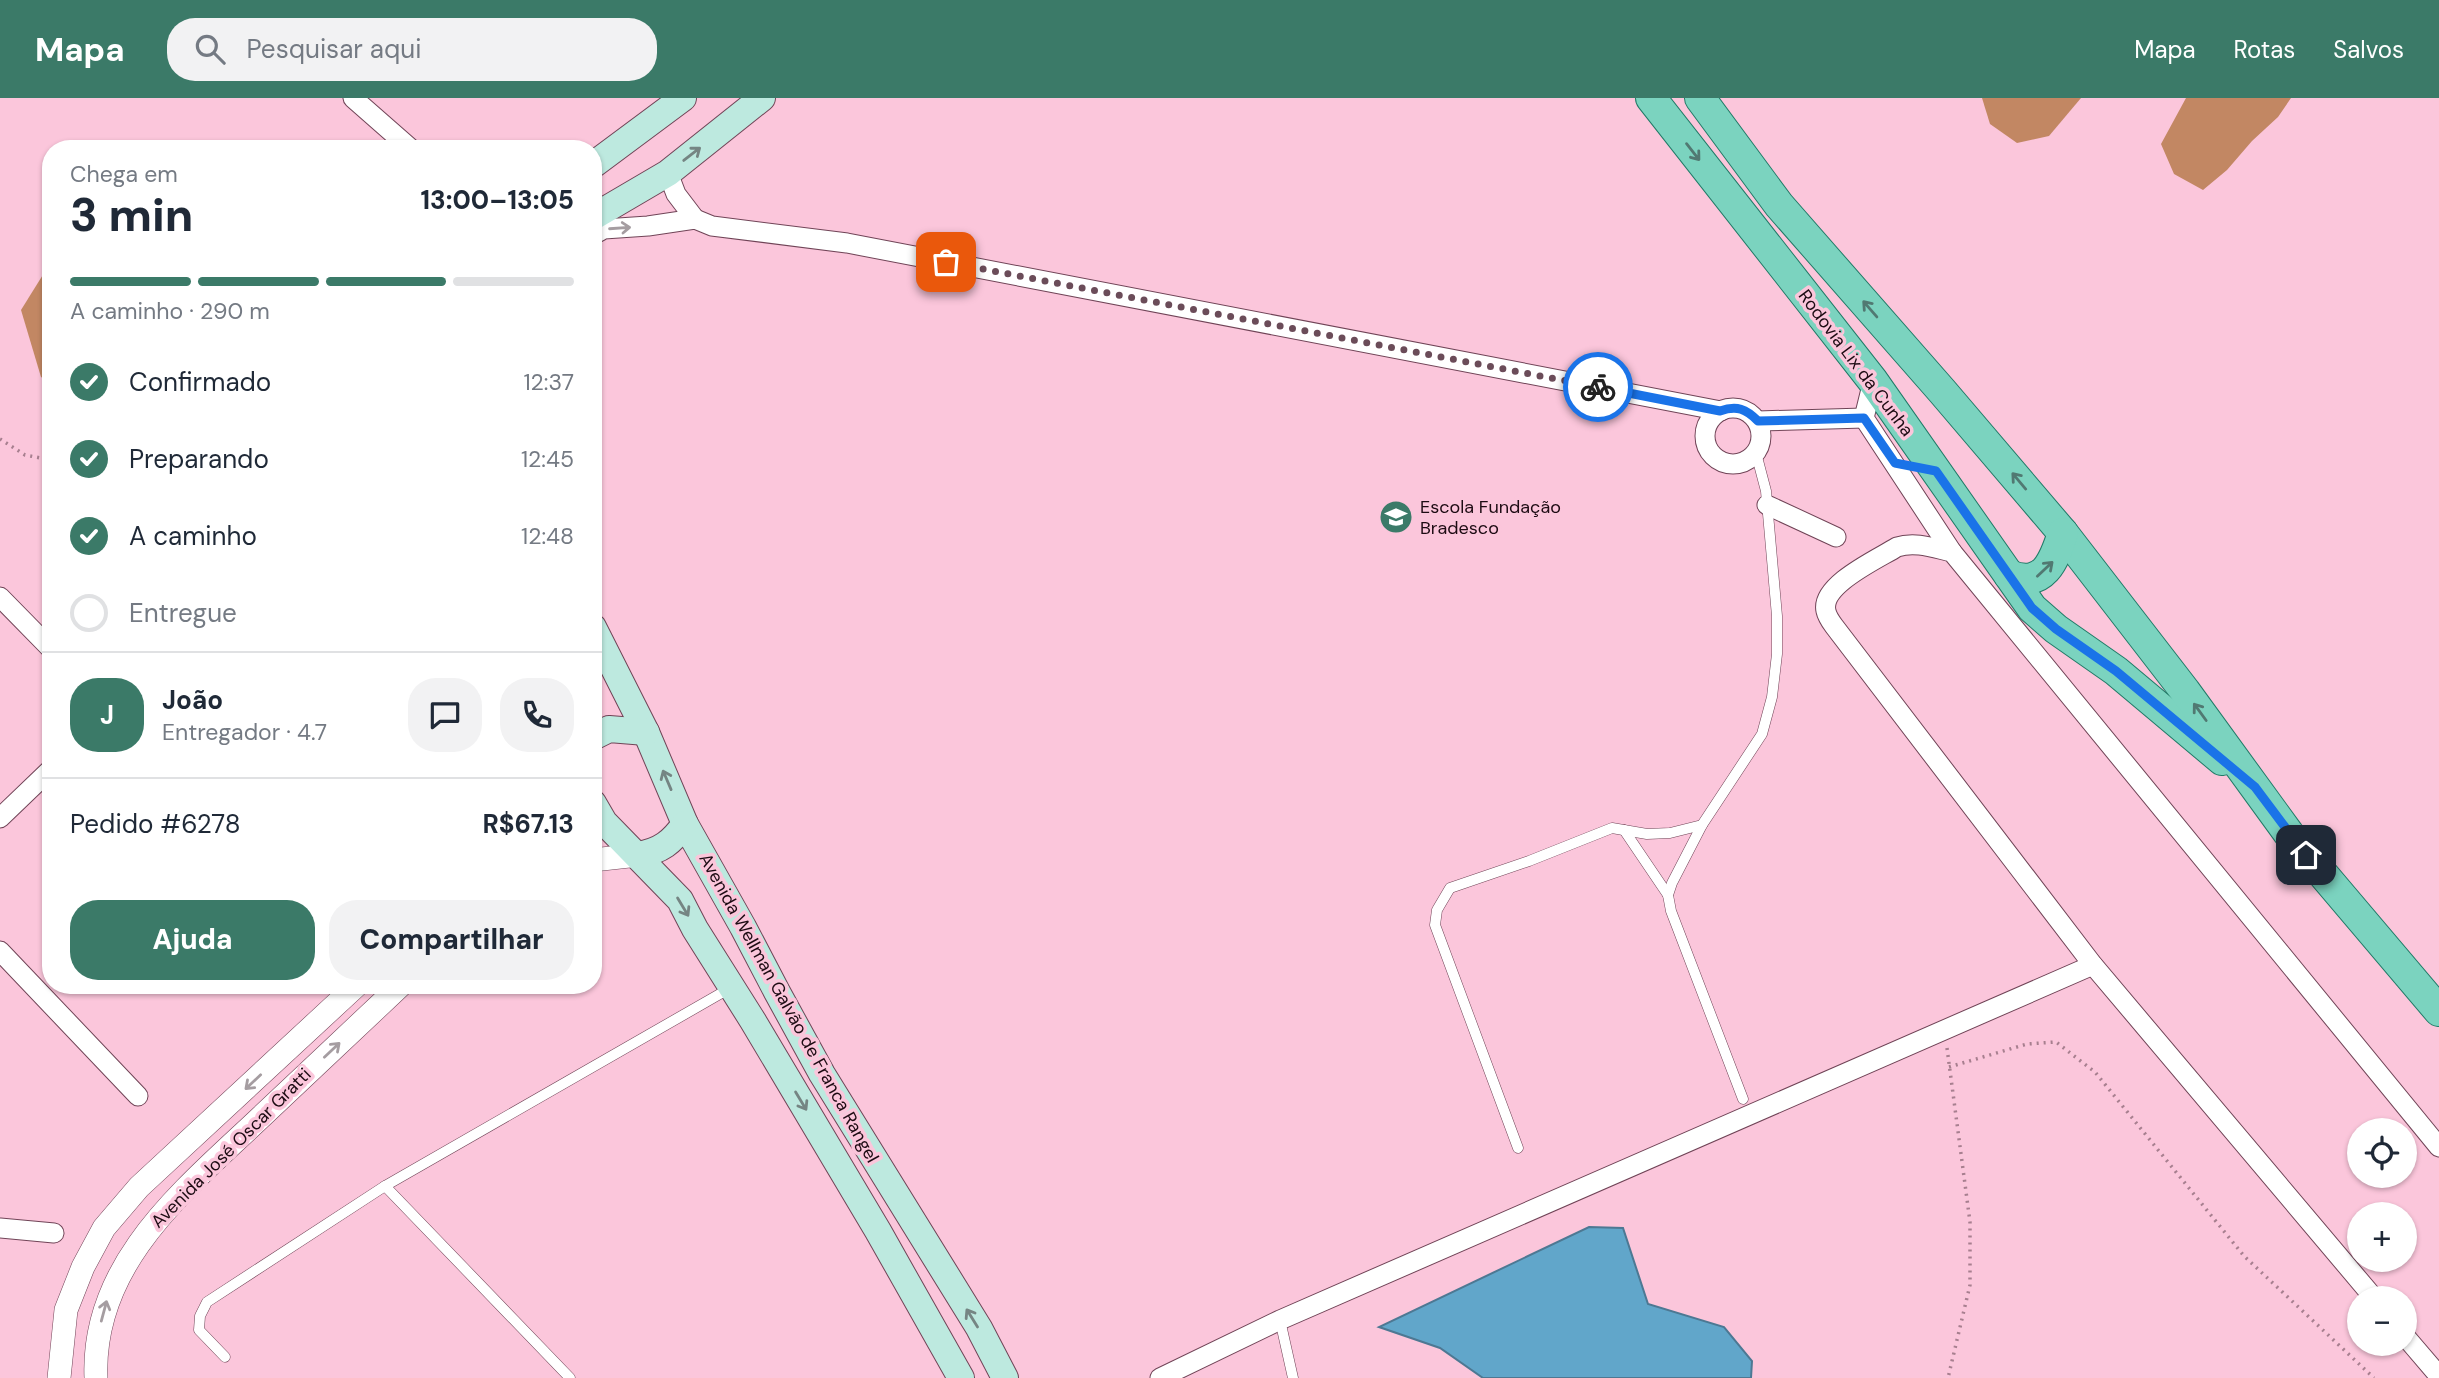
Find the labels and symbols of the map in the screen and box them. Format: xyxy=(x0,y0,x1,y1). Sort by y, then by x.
one-way arrow xyxy=(1686,142,1701,160)
one-way arrow xyxy=(682,146,700,161)
one-way arrow xyxy=(608,221,631,234)
pin xyxy=(916,232,976,292)
street label: Rodovia Lix da Cunha xyxy=(1793,285,1919,441)
one-way arrow xyxy=(1862,300,1878,318)
courier xyxy=(1563,352,1633,422)
one-way arrow xyxy=(2011,473,2027,491)
place label: Escola Fundação Bradesco xyxy=(1420,495,1561,540)
school or university icon: Escola Fundação Bradesco xyxy=(1377,498,1415,536)
one-way arrow xyxy=(2036,560,2053,577)
one-way arrow xyxy=(2193,703,2207,722)
one-way arrow xyxy=(659,770,672,791)
pin xyxy=(2276,825,2336,885)
street label: Avenida Wellman Galvão de Franca Rangel xyxy=(694,849,884,1167)
one-way arrow xyxy=(676,896,690,916)
one-way arrow xyxy=(323,1042,340,1059)
street label: Avenida José Oscar Gratti xyxy=(146,1063,316,1233)
one-way arrow xyxy=(245,1073,262,1090)
one-way arrow xyxy=(794,1090,808,1110)
one-way arrow xyxy=(98,1300,111,1323)
one-way arrow xyxy=(965,1309,979,1329)

